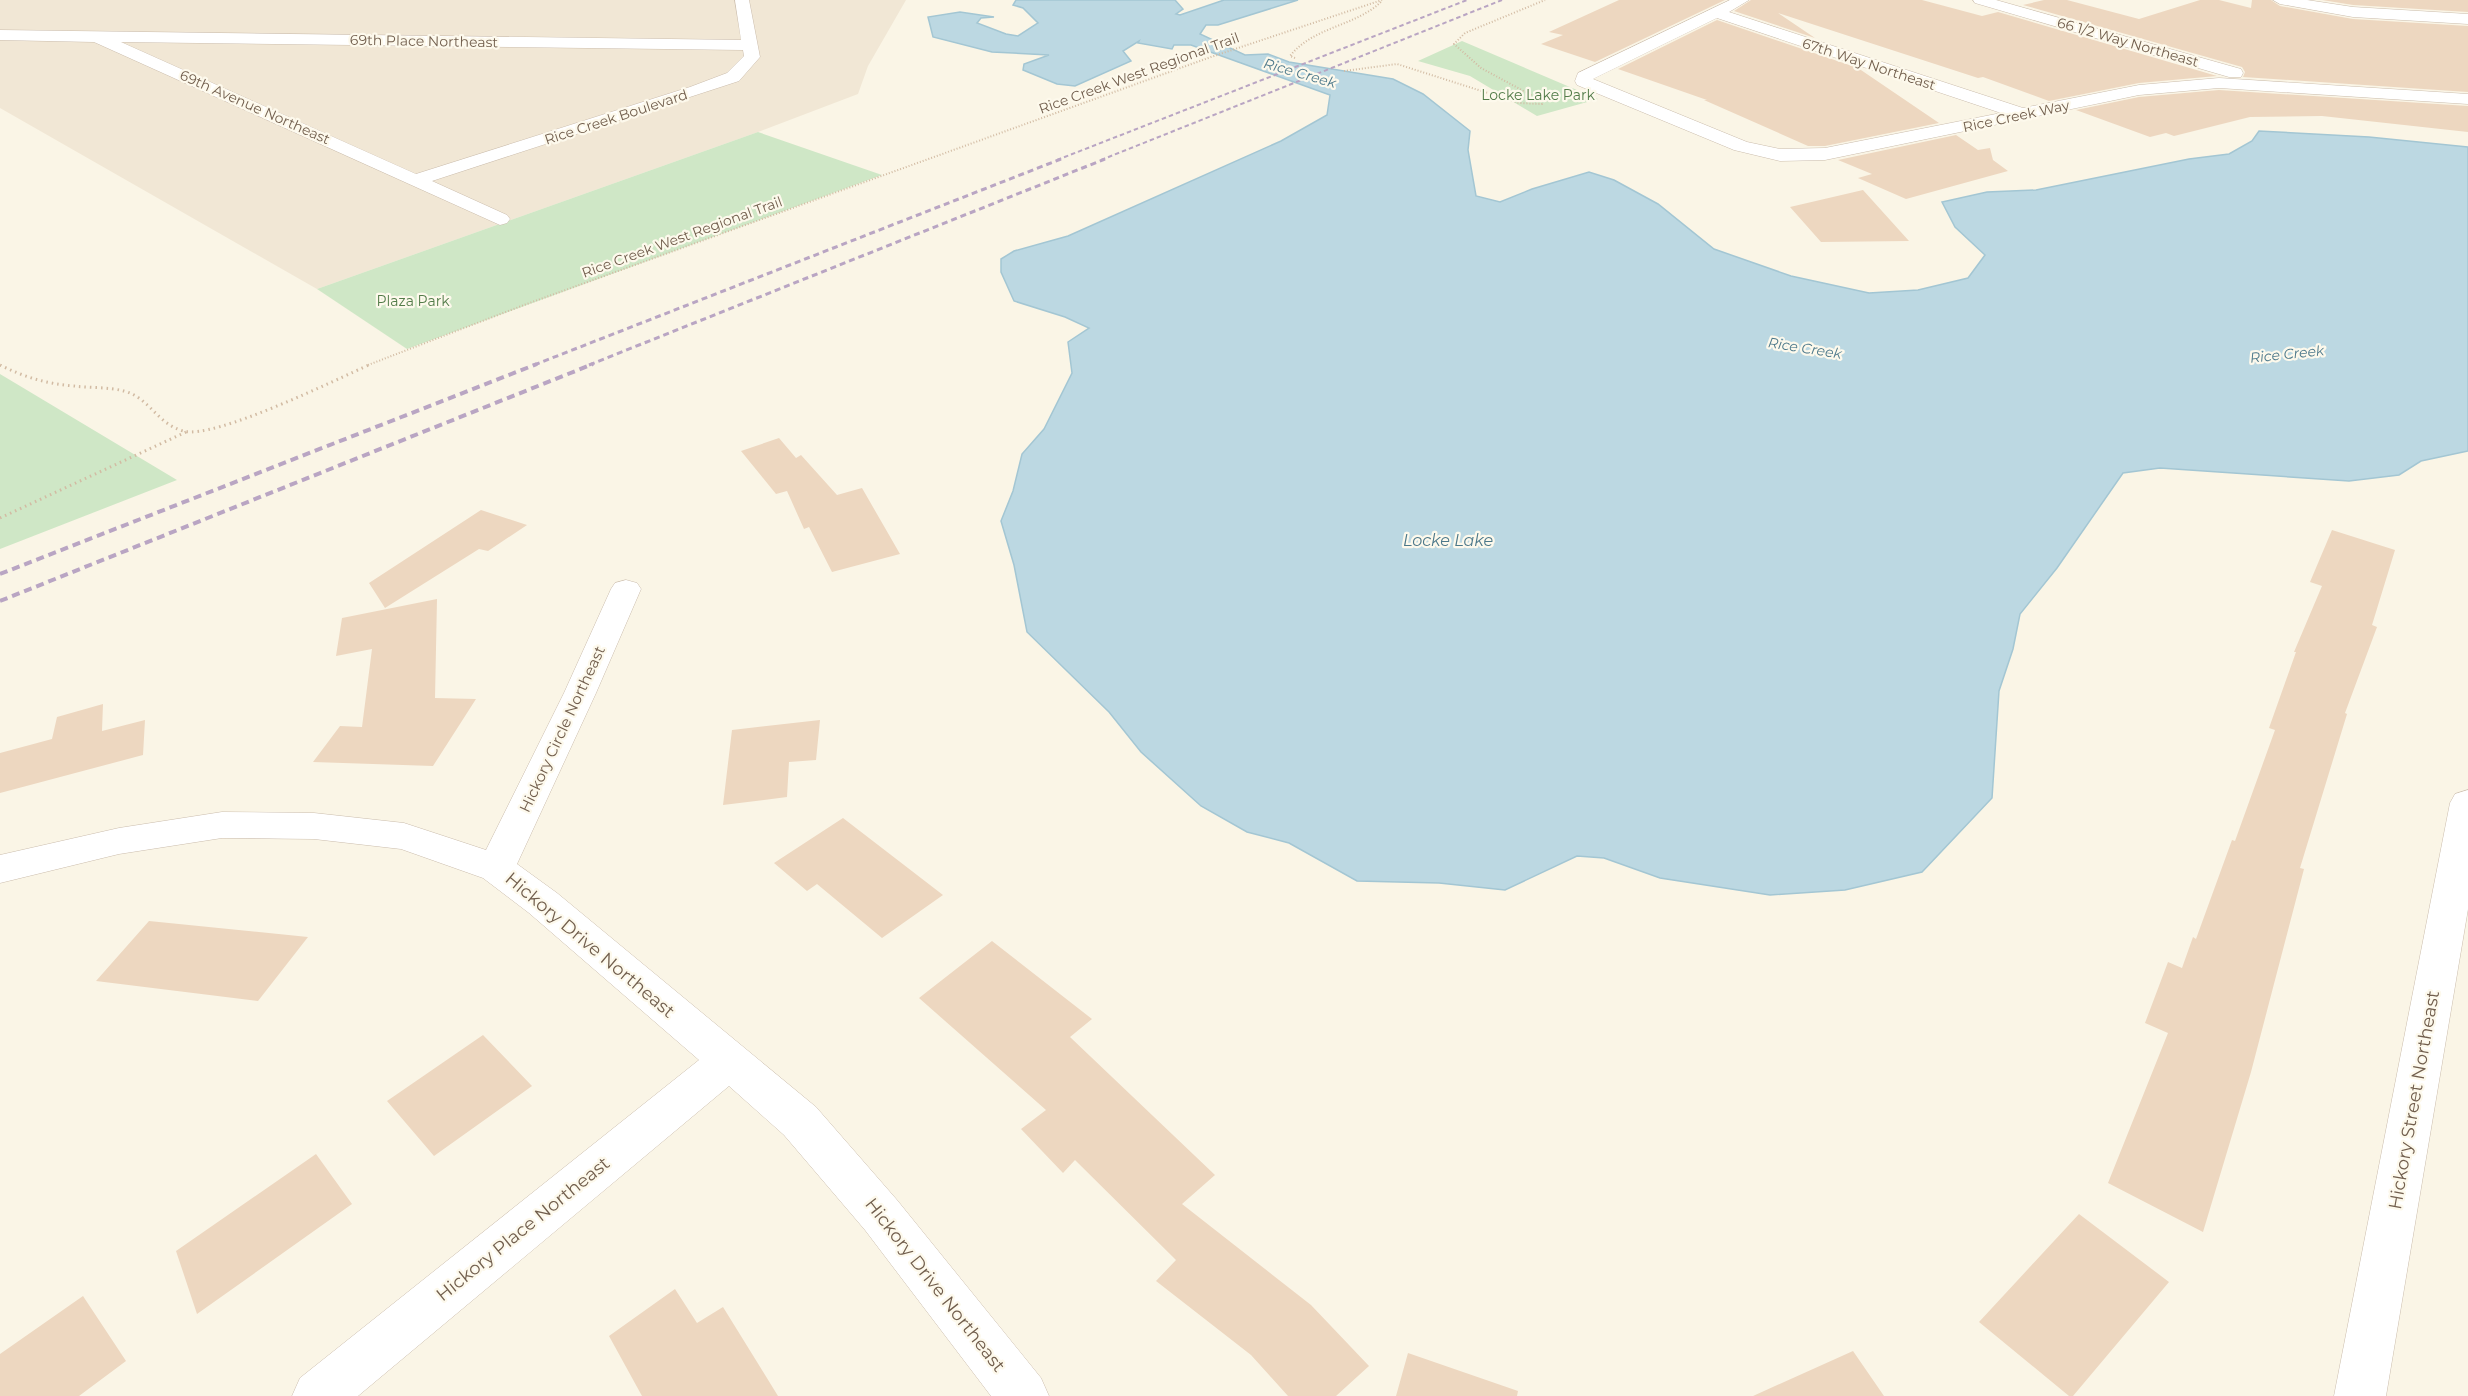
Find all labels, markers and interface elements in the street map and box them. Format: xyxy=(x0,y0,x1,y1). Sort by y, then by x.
street label: 66 1/2 Way Northeast xyxy=(2055,13,2201,71)
street label: Rice Creek West Regional Trail xyxy=(1036,28,1242,118)
street label: 69th Place Northeast xyxy=(350,31,499,51)
street label: 67th Way Northeast xyxy=(1800,34,1938,94)
water label: Rice Creek xyxy=(1262,54,1339,92)
street label: 69th Avenue Northeast xyxy=(177,66,333,148)
street label: Rice Creek Boulevard xyxy=(542,85,690,149)
park label: Locke Lake Park xyxy=(1481,86,1595,104)
street label: Rice Creek Way xyxy=(1961,96,2071,136)
street label: Rice Creek West Regional Trail xyxy=(579,192,785,282)
park label: Plaza Park xyxy=(376,292,450,310)
water label: Rice Creek xyxy=(1767,333,1844,363)
water label: Rice Creek xyxy=(2249,341,2326,367)
water label: Locke Lake xyxy=(1403,531,1493,550)
street label: Hickory Circle Northeast xyxy=(515,643,609,815)
street label: Hickory Drive Northeast xyxy=(501,868,679,1022)
street label: Hickory Street Northeast xyxy=(2384,989,2444,1211)
street label: Hickory Place Northeast xyxy=(432,1152,614,1306)
street label: Hickory Drive Northeast xyxy=(860,1194,1010,1376)

